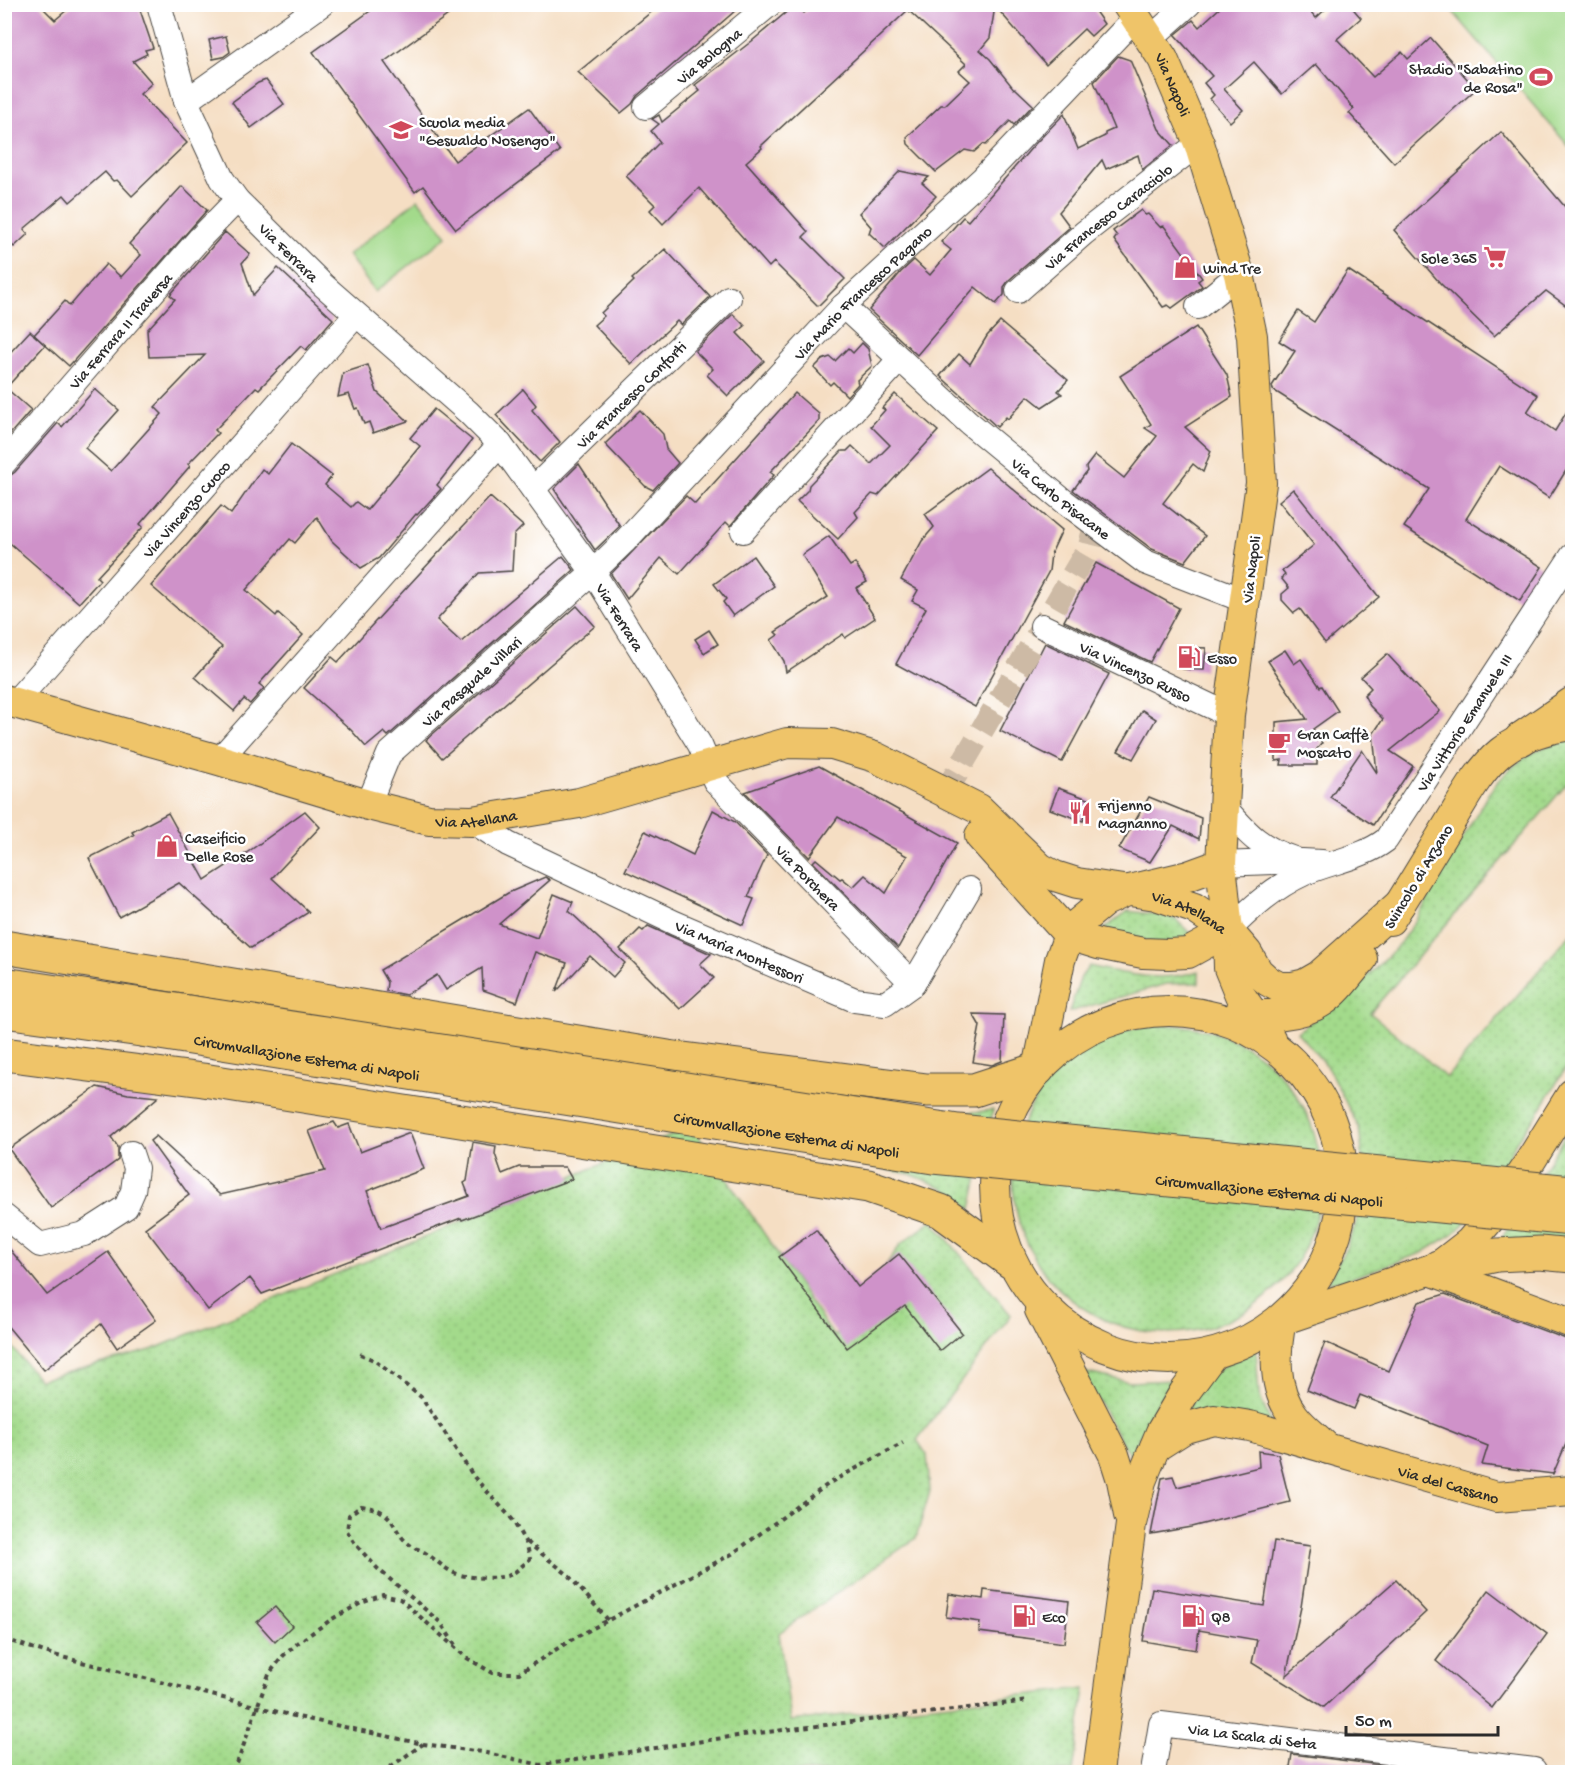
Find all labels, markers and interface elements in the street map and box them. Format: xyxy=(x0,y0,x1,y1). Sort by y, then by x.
street label: Via Bologna xyxy=(673,25,748,91)
street label: Via Napoli xyxy=(1148,49,1193,120)
place label: Stadio "Sabatino de Rosa" xyxy=(1409,62,1523,99)
sports icon: Stadio "Sabatino de Rosa" xyxy=(1528,64,1554,90)
place label: Scuola media "Gesualdo Nosengo" xyxy=(419,115,556,152)
school or university icon: Scuola media "Gesualdo Nosengo" xyxy=(388,117,414,143)
street label: Via Francesco Caracciolo xyxy=(1041,161,1178,277)
street label: Via Ferrara xyxy=(252,220,321,289)
street label: Via Mario Francesco Pagano xyxy=(791,223,937,366)
supermarket icon: Sole 365 xyxy=(1482,244,1508,270)
place label: Sole 365 xyxy=(1421,251,1477,270)
shop icon: Wind Tre xyxy=(1172,254,1198,280)
place label: Wind Tre xyxy=(1203,261,1262,280)
street label: Via Ferrara II Traversa xyxy=(66,270,179,395)
street label: Via Francesco Conforti xyxy=(573,339,692,455)
street label: Via Carlo Pisacane xyxy=(1005,455,1113,546)
street label: Via Vincenzo Cuoco xyxy=(139,458,236,564)
street label: Via Napoli xyxy=(1240,535,1267,605)
street label: Via Ferrara xyxy=(589,580,646,657)
street label: Via Pasquale Villari xyxy=(419,634,527,734)
street label: Via Vincenzo Russo xyxy=(1075,639,1193,709)
fuel station icon: Esso xyxy=(1176,644,1202,670)
place label: Esso xyxy=(1207,651,1237,670)
street label: Via Vittorio Emanuele III xyxy=(1414,651,1518,797)
place label: Gran Caffè Moscato xyxy=(1297,727,1369,764)
cafe icon: Gran Caffè Moscato xyxy=(1266,729,1292,755)
place label: Frijenno Magnanno xyxy=(1097,798,1167,835)
restaurant icon: Frijenno Magnanno xyxy=(1067,800,1093,826)
street label: Via Atellana xyxy=(434,807,520,834)
street label: Svincolo di Arzano xyxy=(1381,822,1459,933)
place label: Caseificio Delle Rose xyxy=(184,831,254,868)
shop icon: Caseificio Delle Rose xyxy=(154,833,180,859)
street label: Via Porchera xyxy=(769,842,843,917)
street label: Via Atellana xyxy=(1147,888,1230,941)
street label: Via Maria Montessori xyxy=(670,918,806,990)
street label: Circumvallazione Esterna di Napoli xyxy=(192,1033,421,1088)
street label: Circumvallazione Esterna di Napoli xyxy=(672,1110,900,1164)
street label: Circumvallazione Esterna di Napoli xyxy=(1154,1173,1384,1214)
street label: Via del Cassano xyxy=(1394,1463,1501,1510)
fuel station icon: Eco xyxy=(1011,1603,1037,1629)
fuel station icon: Q8 xyxy=(1180,1603,1206,1629)
place label: Eco xyxy=(1042,1610,1066,1629)
place label: Q8 xyxy=(1211,1610,1231,1629)
scale bar xyxy=(1346,1699,1498,1737)
text: 50 m xyxy=(1355,1712,1392,1733)
street label: Via La Scala di Seta xyxy=(1186,1721,1319,1756)

